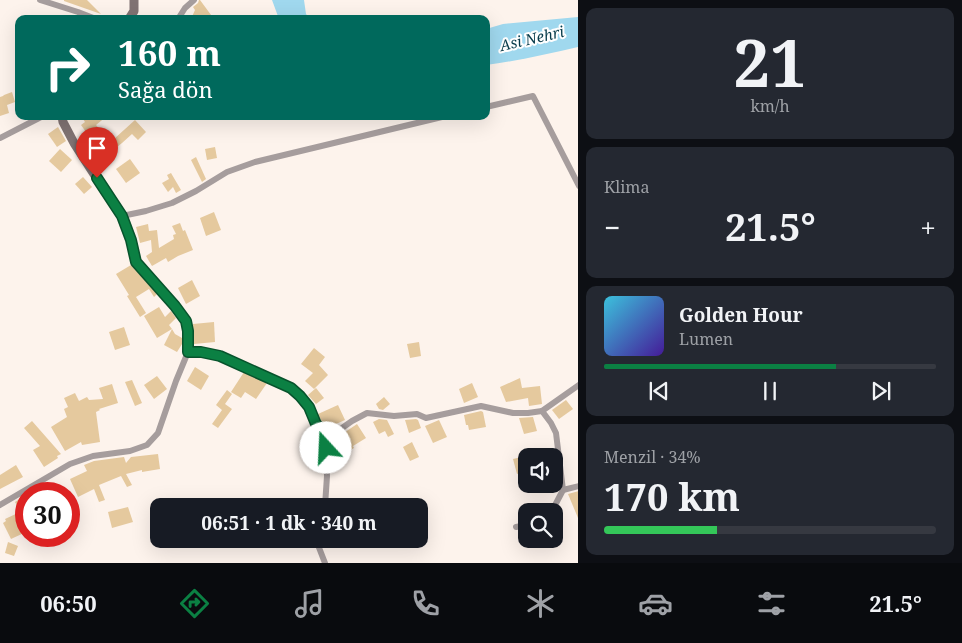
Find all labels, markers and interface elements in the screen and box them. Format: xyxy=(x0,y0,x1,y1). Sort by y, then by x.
text: 21 xyxy=(733,18,807,106)
water label: Asi Nehri xyxy=(497,21,566,55)
text: 160 m xyxy=(118,29,221,76)
icon: right xyxy=(35,35,100,100)
text: Sağa dön xyxy=(118,74,213,104)
text: km/h xyxy=(750,95,790,117)
pin xyxy=(76,127,118,178)
icon: arrive xyxy=(83,134,111,162)
text: Klima xyxy=(604,176,649,198)
text: 21.5° xyxy=(725,200,816,252)
text: − xyxy=(604,208,620,246)
text: + xyxy=(920,208,936,246)
text: Golden Hour xyxy=(679,302,803,328)
text: Lumen xyxy=(679,328,733,350)
icon: previous xyxy=(645,377,673,405)
icon: pause xyxy=(756,377,784,405)
icon: next xyxy=(867,377,895,405)
position arrow xyxy=(299,421,351,473)
text: Menzil · 34% xyxy=(604,446,701,468)
map controls xyxy=(518,448,563,548)
button: sound xyxy=(518,448,563,493)
text: 170 km xyxy=(604,470,740,522)
speed limit sign: 30 xyxy=(15,482,80,547)
button: search xyxy=(518,503,563,548)
text: 06:51 · 1 dk · 340 m xyxy=(201,510,377,536)
icon: directions xyxy=(177,586,212,621)
icon: music xyxy=(292,586,327,621)
icon: phone xyxy=(408,586,443,621)
icon: climate xyxy=(523,586,558,621)
icon: car xyxy=(638,586,673,621)
icon: filters xyxy=(754,586,789,621)
text: 06:50 xyxy=(40,588,97,618)
text: 21.5° xyxy=(869,588,922,618)

